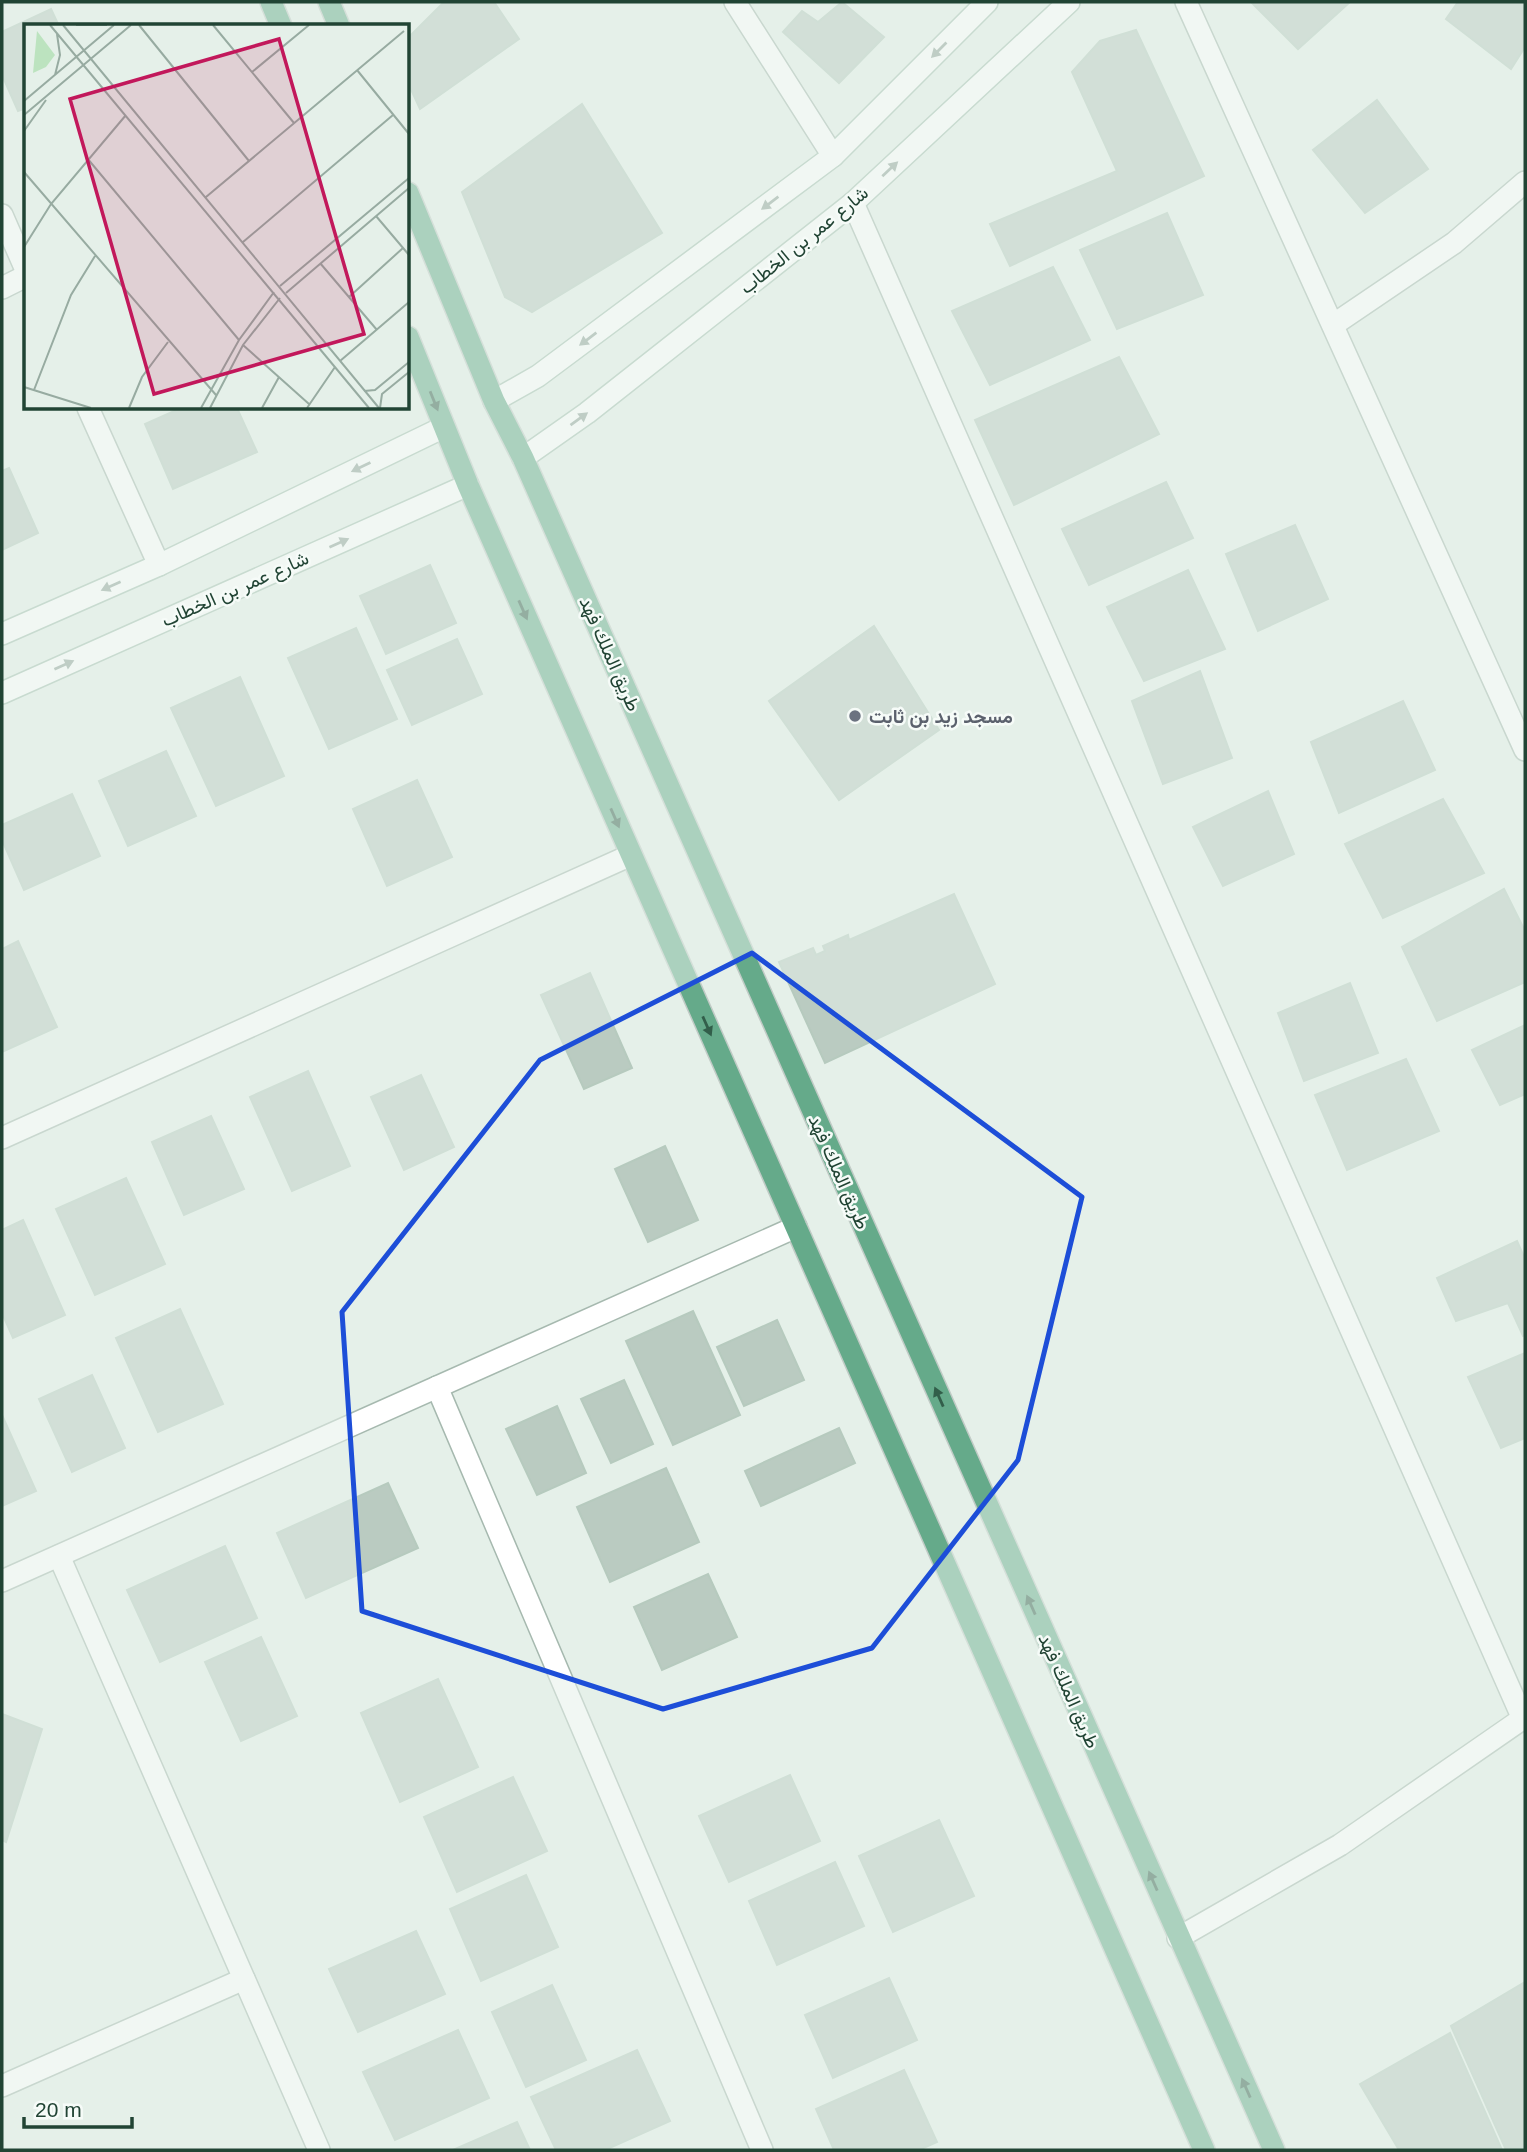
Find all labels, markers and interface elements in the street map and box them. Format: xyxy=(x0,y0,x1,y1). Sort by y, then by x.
inset map xyxy=(24,24,410,410)
one-way arrow xyxy=(931,41,947,58)
one-way arrow xyxy=(881,161,898,177)
street label: شارع عمر بن الخطاب xyxy=(736,182,874,300)
one-way arrow xyxy=(762,195,780,210)
one-way arrow xyxy=(579,332,597,346)
one-way arrow xyxy=(428,390,439,411)
one-way arrow xyxy=(570,412,588,426)
one-way arrow xyxy=(351,462,371,473)
one-way arrow xyxy=(329,537,349,549)
street label: شارع عمر بن الخطاب xyxy=(158,547,313,633)
one-way arrow xyxy=(101,580,121,592)
street label: طريق الملك فهد xyxy=(574,593,645,715)
one-way arrow xyxy=(518,599,529,620)
one-way arrow xyxy=(54,659,74,671)
place label: مسجد زيد بن ثابت xyxy=(869,706,1013,729)
marker: مسجد زيد بن ثابت xyxy=(847,708,863,724)
one-way arrow xyxy=(609,808,621,828)
one-way arrow xyxy=(701,1016,713,1036)
street label: طريق الملك فهد xyxy=(803,1111,874,1233)
one-way arrow xyxy=(933,1387,945,1407)
one-way arrow xyxy=(1025,1595,1036,1616)
street label: طريق الملك فهد xyxy=(1033,1630,1104,1752)
one-way arrow xyxy=(1147,1870,1158,1891)
one-way arrow xyxy=(1240,2078,1252,2098)
scale bar xyxy=(24,2086,133,2130)
text: 20 m xyxy=(35,2098,82,2121)

